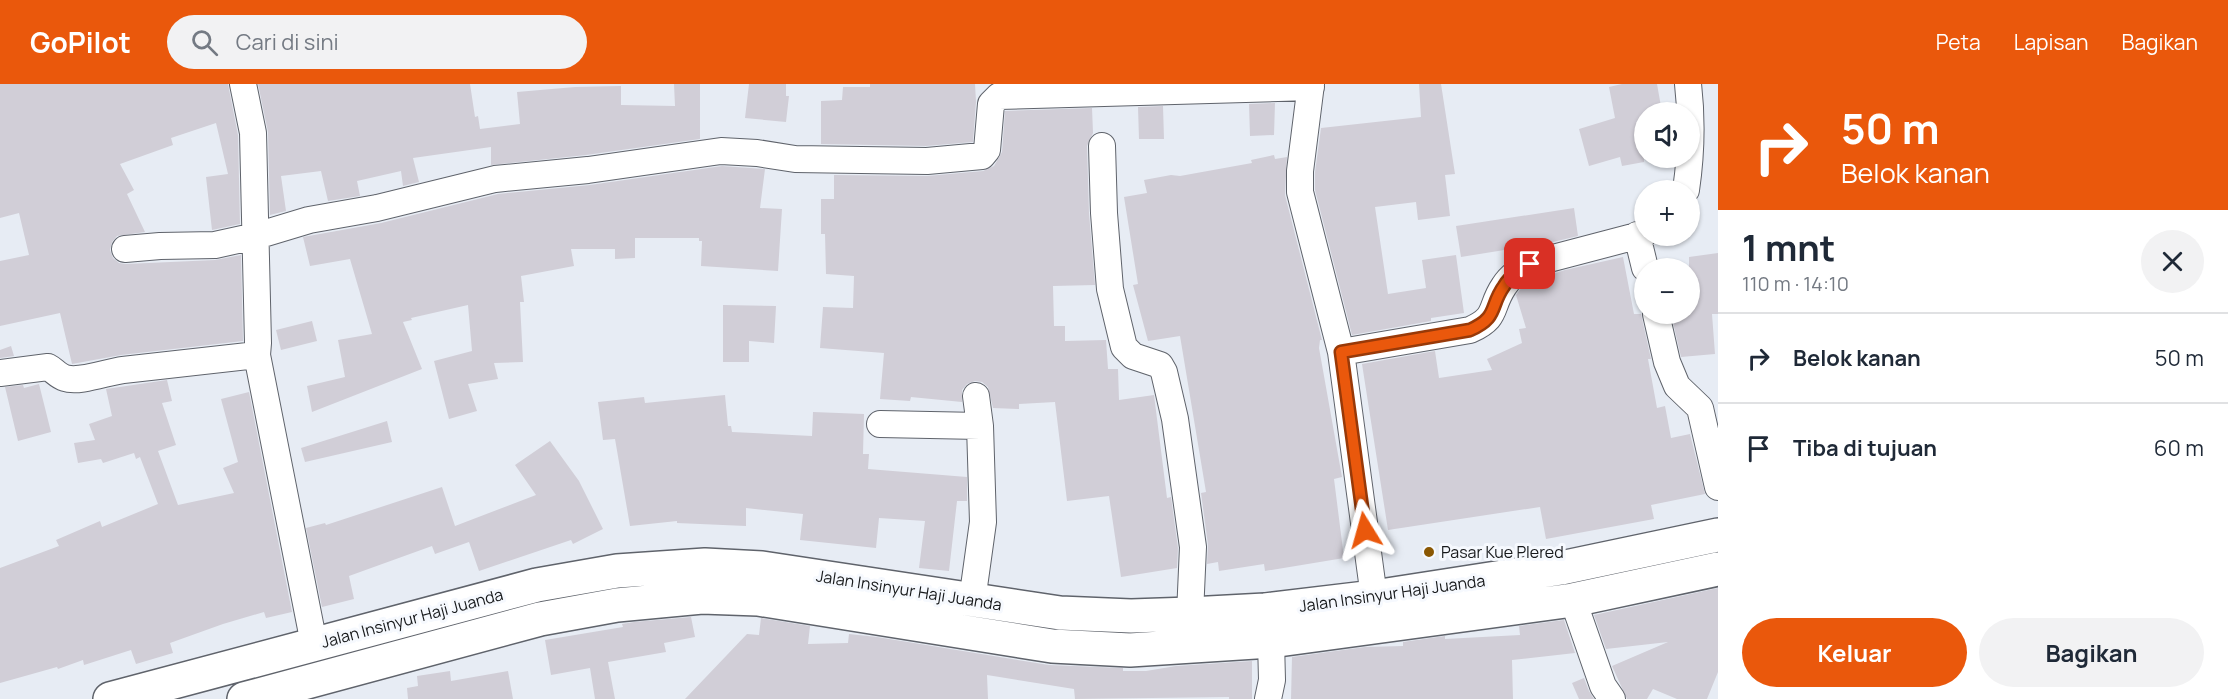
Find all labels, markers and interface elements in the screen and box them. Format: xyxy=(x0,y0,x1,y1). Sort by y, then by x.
search box xyxy=(167,15,587,69)
text: GoPilot xyxy=(30,23,131,61)
icon: search xyxy=(188,26,221,59)
text: Cari di sini xyxy=(236,27,339,57)
text: Peta xyxy=(1936,28,1981,56)
text: Lapisan xyxy=(2014,28,2089,56)
text: Bagikan xyxy=(2122,28,2198,56)
text: 50 m xyxy=(1841,99,1939,157)
map controls xyxy=(1634,102,1700,324)
button: sound xyxy=(1634,102,1700,168)
icon: right xyxy=(1742,108,1820,186)
text: Belok kanan xyxy=(1841,154,1990,191)
button: + xyxy=(1634,180,1700,246)
text: 1 mnt xyxy=(1742,223,1835,272)
button: close xyxy=(2141,230,2204,293)
pin xyxy=(1504,238,1555,289)
icon: arrive xyxy=(1513,247,1546,280)
button: − xyxy=(1634,258,1700,324)
text: 110 m · 14:10 xyxy=(1742,270,1849,297)
icon: right xyxy=(1742,342,1775,375)
text: Belok kanan xyxy=(1793,343,1921,373)
text: 50 m xyxy=(2155,343,2204,373)
icon: arrive xyxy=(1742,432,1775,465)
text: Tiba di tujuan xyxy=(1793,433,1937,463)
text: 60 m xyxy=(2154,433,2204,463)
position arrow xyxy=(1333,498,1397,562)
place label: Pasar Kue Plered xyxy=(1441,541,1564,563)
marker: Pasar Kue Plered xyxy=(1422,545,1436,559)
street label: Jalan Insinyur Haji Juanda xyxy=(815,564,1003,616)
street label: Jalan Insinyur Haji Juanda xyxy=(1298,569,1486,617)
street label: Jalan Insinyur Haji Juanda xyxy=(319,583,505,653)
button: Keluar xyxy=(1742,618,1967,687)
button: Bagikan xyxy=(1979,618,2204,687)

